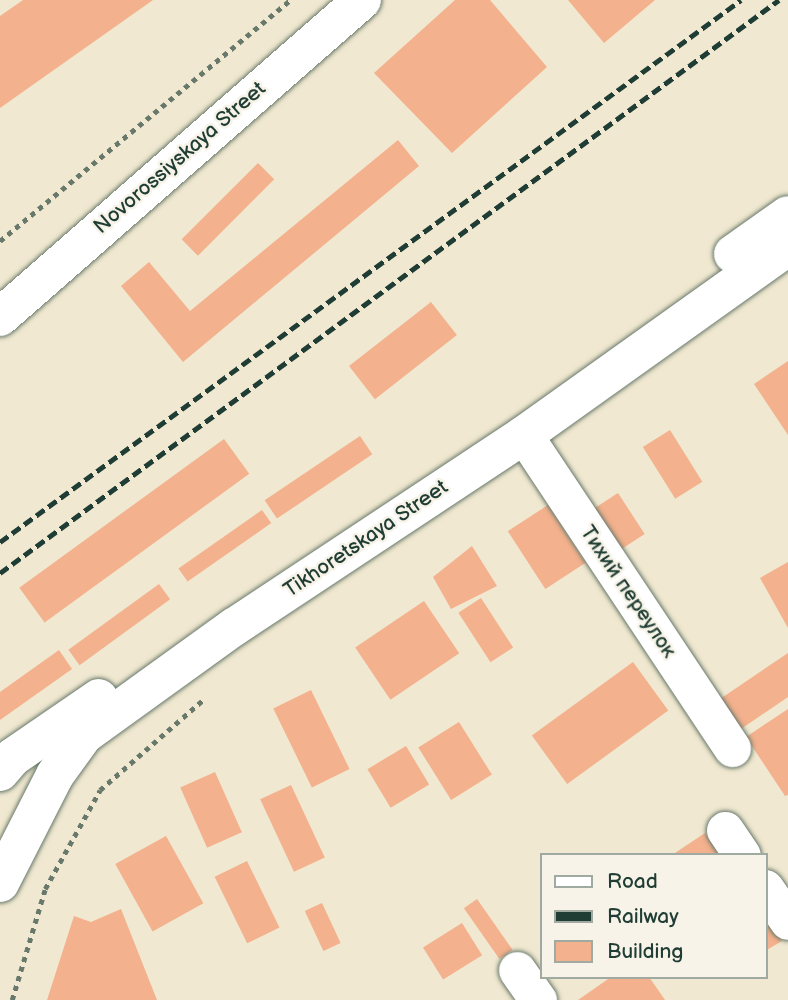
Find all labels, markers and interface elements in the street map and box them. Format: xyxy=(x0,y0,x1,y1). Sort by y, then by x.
street label: Novorossiyskaya Street xyxy=(89,76,271,240)
street label: Tikhoretskaya Street xyxy=(279,475,453,603)
street label: Тихий переулок xyxy=(575,521,681,663)
legend xyxy=(540,853,767,979)
text: Road xyxy=(607,869,658,894)
text: Railway xyxy=(607,904,679,929)
text: Building xyxy=(607,939,683,964)

